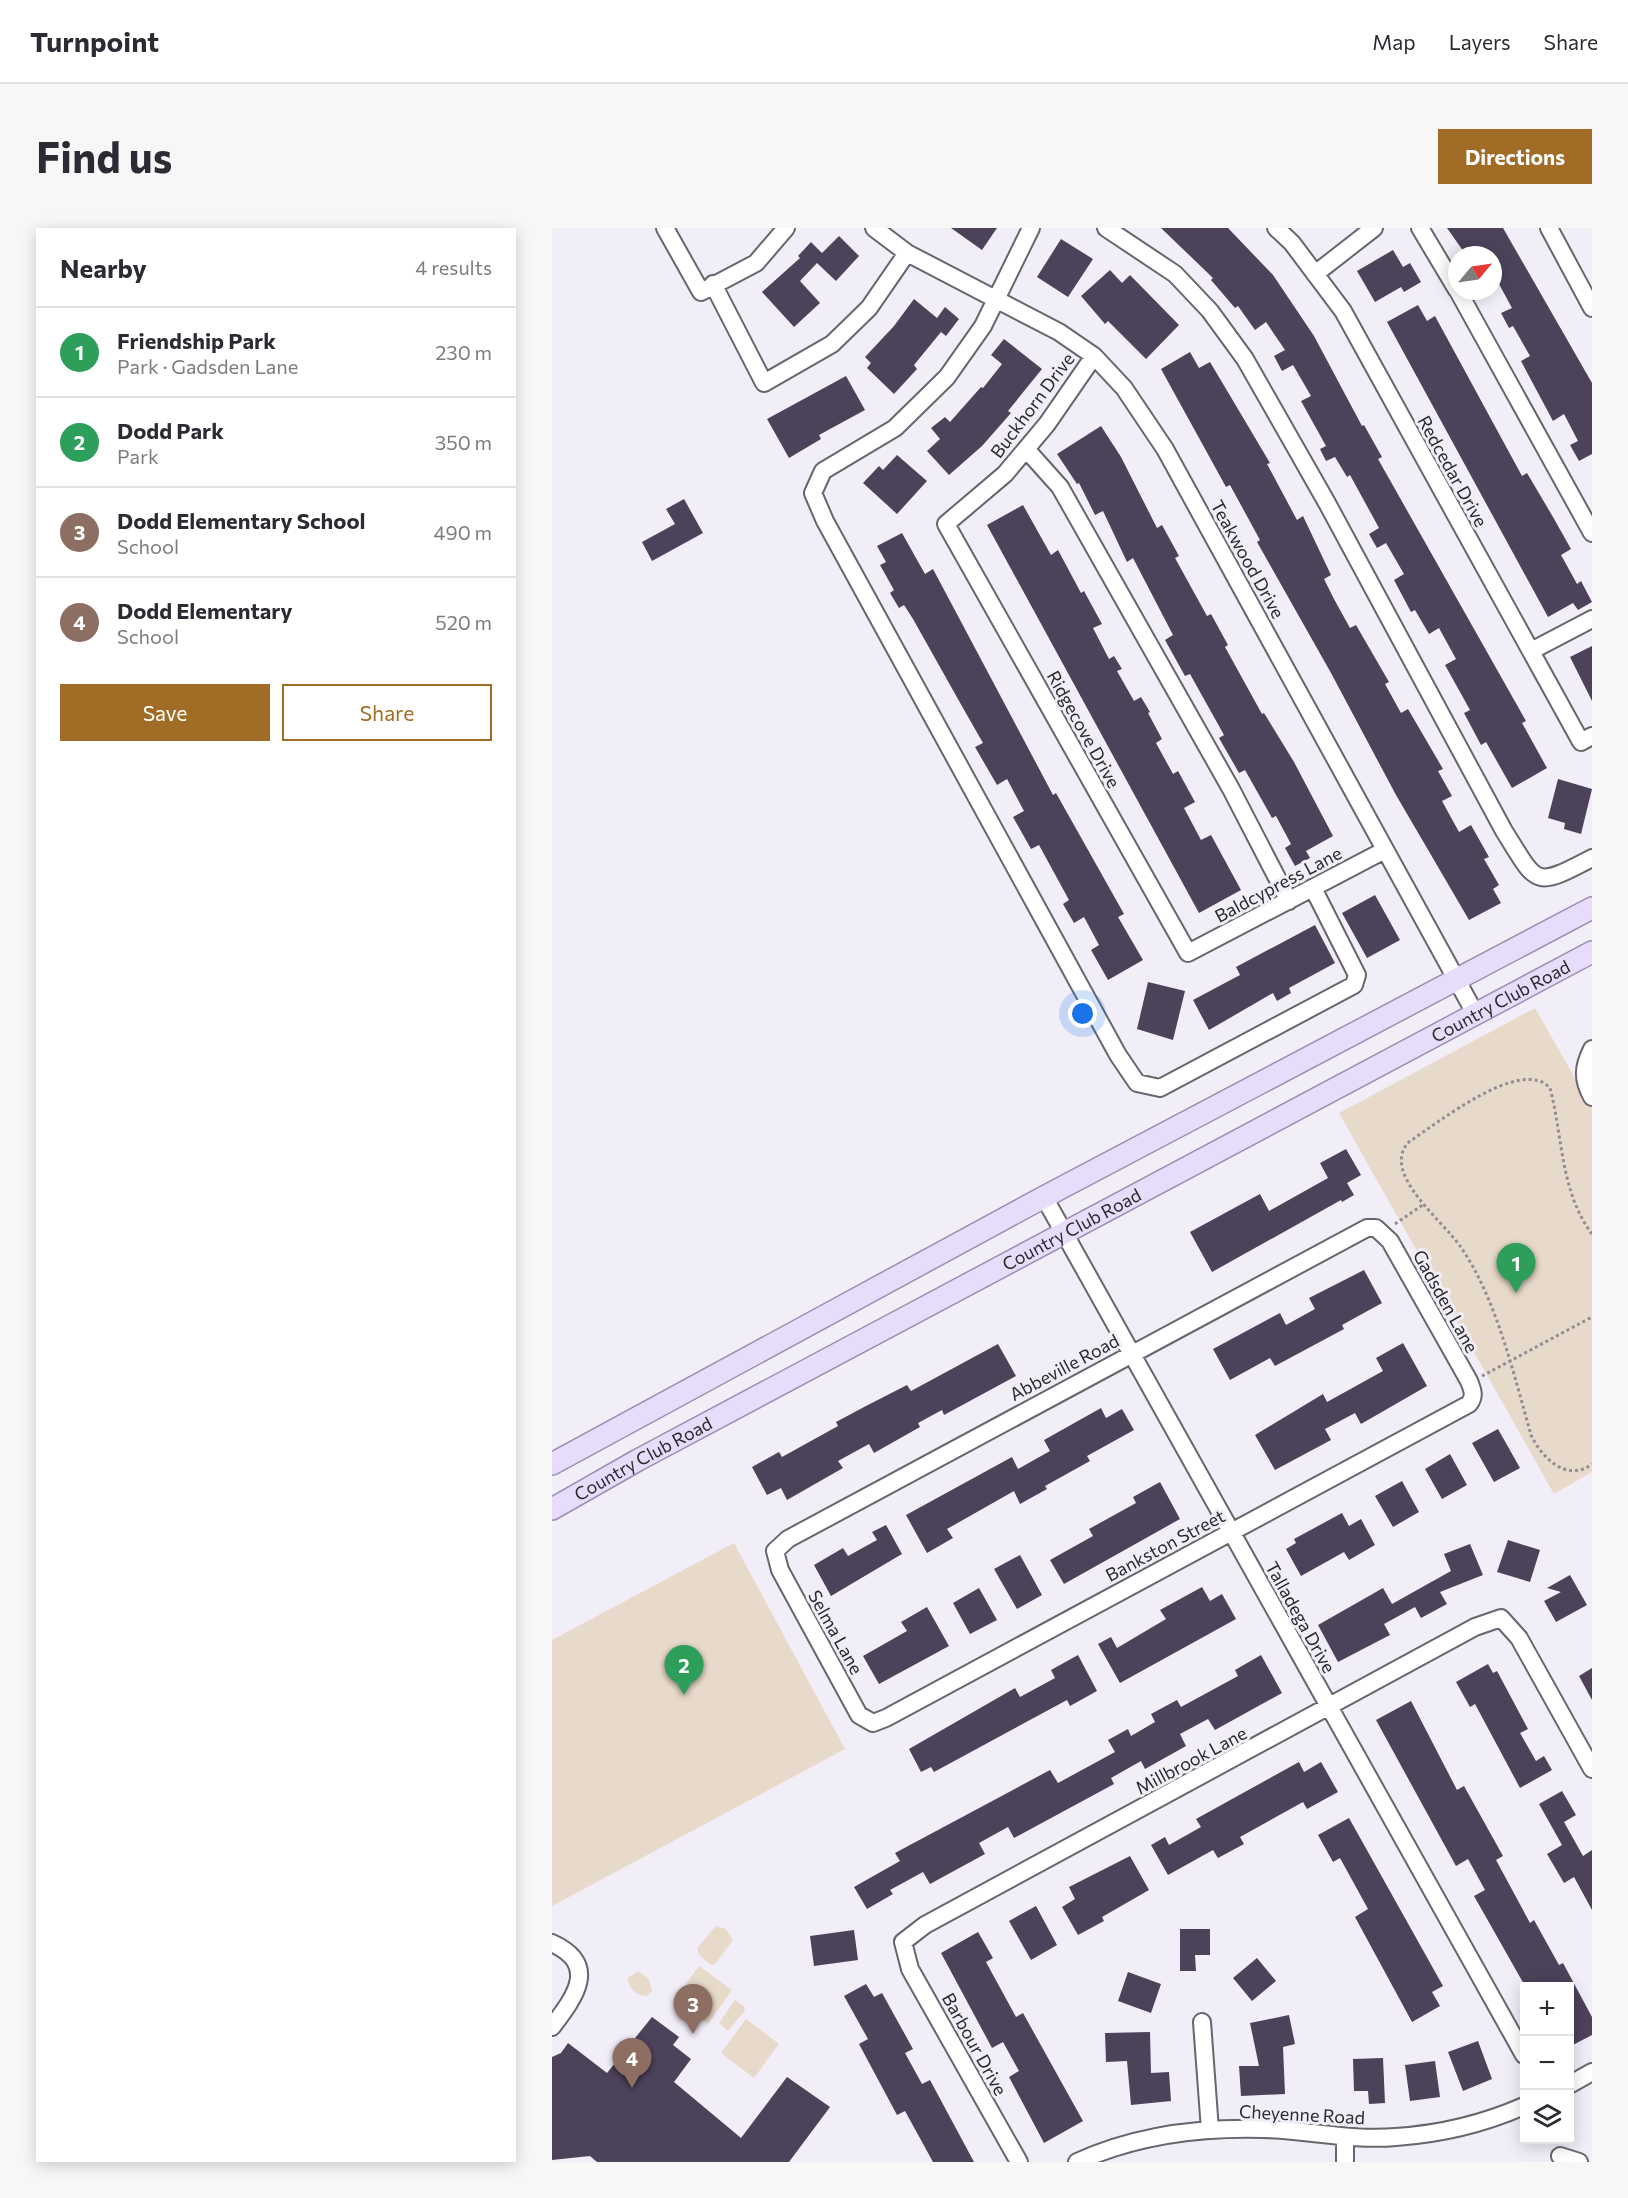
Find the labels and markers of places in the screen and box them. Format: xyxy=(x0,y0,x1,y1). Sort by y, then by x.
pin: 1 xyxy=(1496,1244,1536,1293)
pin: 2 xyxy=(664,1646,704,1695)
pin: 3 xyxy=(674,1984,712,2034)
pin: 4 xyxy=(612,2038,652,2088)

